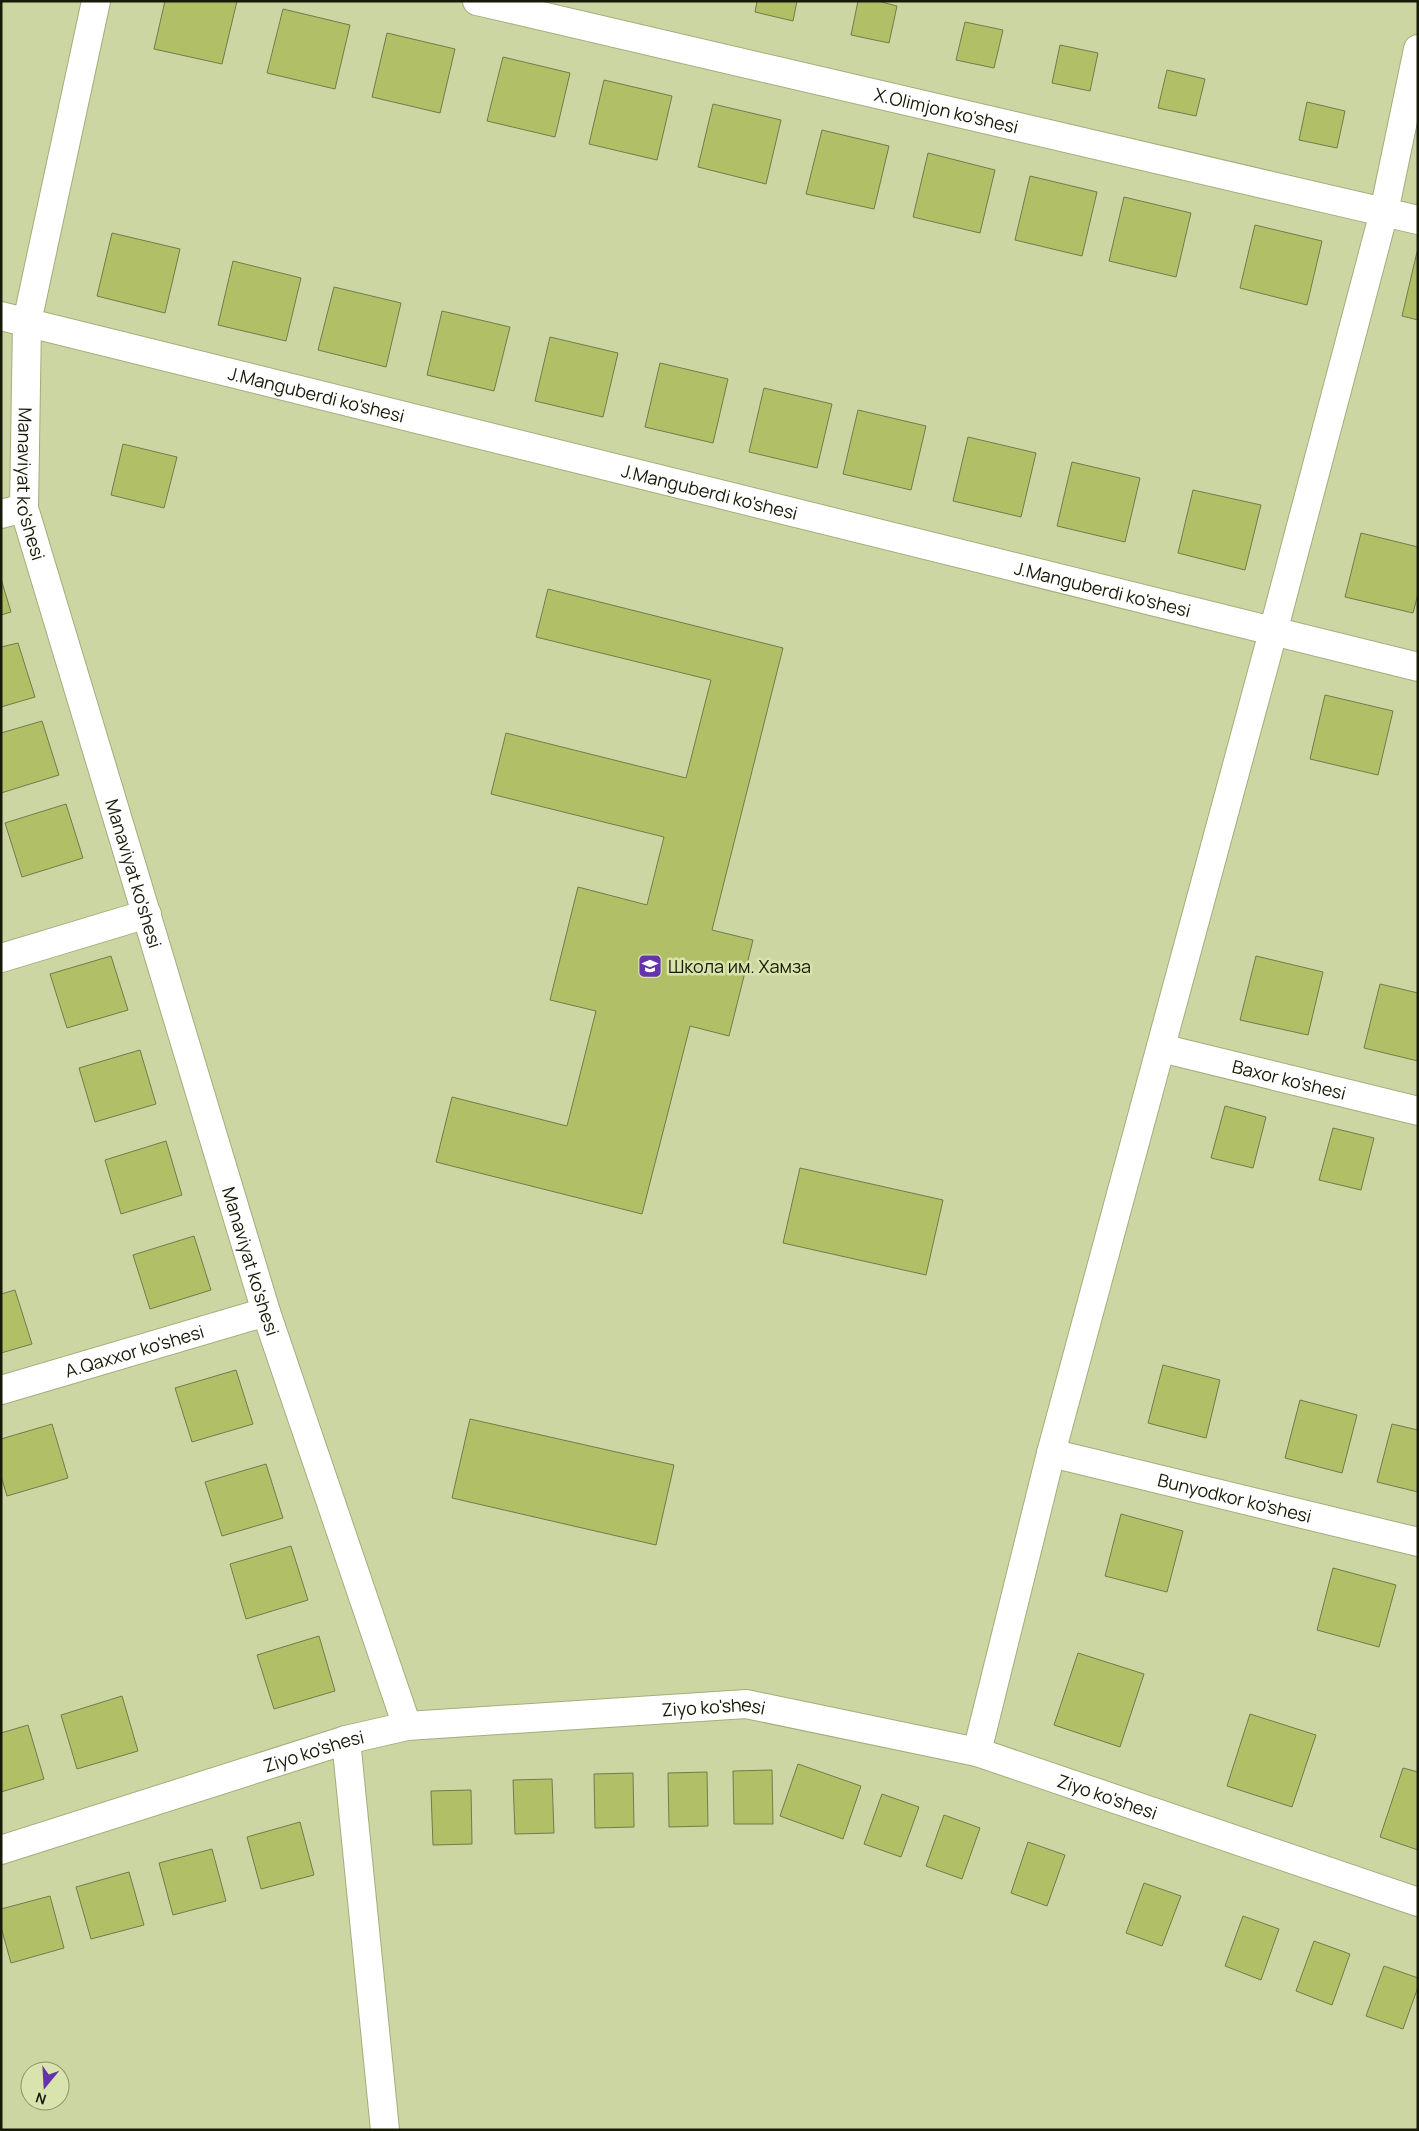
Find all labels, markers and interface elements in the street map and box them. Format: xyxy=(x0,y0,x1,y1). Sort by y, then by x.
street label: X.Olimjon ko'shesi xyxy=(872,82,1021,139)
street label: J.Manguberdi ko'shesi xyxy=(226,361,407,428)
street label: Manaviyat ko'shesi xyxy=(12,407,51,563)
street label: J.Manguberdi ko'shesi xyxy=(619,458,800,525)
street label: J.Manguberdi ko'shesi xyxy=(1012,556,1193,622)
street label: Manaviyat ko'shesi xyxy=(100,796,168,951)
school or university icon: Школа им. Хамза xyxy=(637,953,663,979)
place label: Школа им. Хамза xyxy=(668,954,811,978)
street label: Baxor ko'shesi xyxy=(1230,1054,1349,1105)
street label: Manaviyat ko'shesi xyxy=(217,1184,285,1339)
street label: A.Qaxxor ko'shesi xyxy=(62,1319,207,1383)
street label: Bunyodkor ko'shesi xyxy=(1155,1467,1314,1528)
street label: Ziyo ko'shesi xyxy=(661,1691,768,1721)
street label: Ziyo ko'shesi xyxy=(260,1724,366,1778)
street label: Ziyo ko'shesi xyxy=(1054,1768,1161,1824)
north arrow xyxy=(20,2061,70,2111)
text: N xyxy=(33,2088,49,2109)

